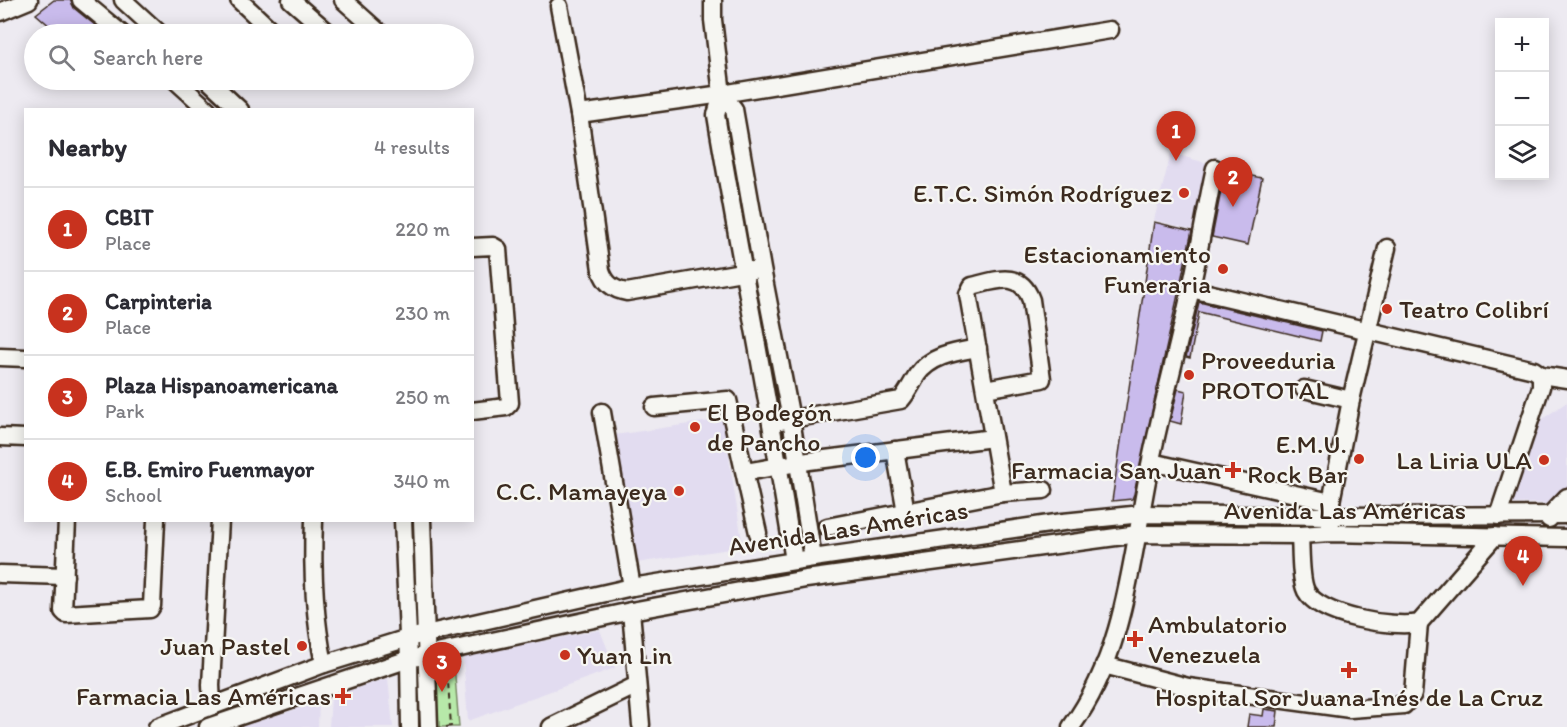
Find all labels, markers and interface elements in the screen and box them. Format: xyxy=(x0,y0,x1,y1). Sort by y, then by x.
map controls xyxy=(1495,18,1549,180)
button: + xyxy=(1495,18,1549,72)
search box xyxy=(24,24,474,90)
icon: search xyxy=(45,41,78,74)
text: Search here xyxy=(93,44,203,71)
button: − xyxy=(1495,72,1549,126)
pin: 1 xyxy=(1156,112,1196,161)
button: layers xyxy=(1495,126,1549,180)
text: Nearby xyxy=(48,131,127,163)
text: 4 results xyxy=(374,135,450,159)
pin: 2 xyxy=(1214,158,1252,207)
place label: E.T.C. Simón Rodríguez xyxy=(913,177,1172,209)
marker: E.T.C. Simón Rodríguez xyxy=(1177,186,1191,200)
text: CBIT xyxy=(105,204,154,231)
text: 1 xyxy=(63,217,72,241)
text: 220 m xyxy=(395,217,450,241)
text: Place xyxy=(105,231,151,255)
place label: Estacionamiento Funeraria xyxy=(1024,238,1211,300)
marker: Estacionamiento Funeraria xyxy=(1216,262,1230,276)
text: Carpinteria xyxy=(105,288,212,315)
place label: Teatro Colibrí xyxy=(1399,293,1549,325)
text: 2 xyxy=(62,301,73,325)
text: 230 m xyxy=(395,301,450,325)
marker: Teatro Colibrí xyxy=(1380,302,1394,316)
text: Place xyxy=(105,315,151,339)
place label: Proveeduria PROTOTAL xyxy=(1201,344,1336,406)
marker: Proveeduria PROTOTAL xyxy=(1182,368,1196,382)
text: Plaza Hispanoamericana xyxy=(105,372,338,399)
text: 3 xyxy=(62,385,73,409)
text: 250 m xyxy=(395,385,450,409)
place label: El Bodegón de Pancho xyxy=(707,396,833,458)
text: Park xyxy=(105,399,144,423)
marker: El Bodegón de Pancho xyxy=(688,420,702,434)
place label: E.M.U. Rock Bar xyxy=(1247,428,1348,490)
your location xyxy=(851,443,880,472)
place label: La Liria ULA xyxy=(1396,444,1532,476)
marker: E.M.U. Rock Bar xyxy=(1352,452,1366,466)
marker: La Liria ULA xyxy=(1537,453,1551,467)
place label: Farmacia San Juan xyxy=(1011,454,1221,486)
text: E.B. Emiro Fuenmayor xyxy=(105,456,314,483)
marker: Farmacia San Juan xyxy=(1226,463,1240,477)
text: 4 xyxy=(61,469,74,493)
text: 340 m xyxy=(393,469,450,493)
place label: C.C. Mamayeya xyxy=(496,475,667,507)
text: School xyxy=(105,483,162,507)
marker: C.C. Mamayeya xyxy=(672,484,686,498)
street label: Avenida Las Américas xyxy=(726,493,970,563)
street label: Avenida Las Américas xyxy=(1224,494,1466,526)
pin: 4 xyxy=(1504,536,1543,586)
place label: Ambulatorio Venezuela xyxy=(1148,608,1287,670)
place label: Juan Pastel xyxy=(160,630,290,662)
marker: Ambulatorio Venezuela xyxy=(1126,630,1144,648)
marker: Juan Pastel xyxy=(295,639,309,653)
place label: Yuan Lin xyxy=(577,639,672,671)
pin: 3 xyxy=(422,642,462,692)
marker: Yuan Lin xyxy=(558,648,572,662)
marker: Hospital Sor Juana Inés de La Cruz xyxy=(1340,661,1358,679)
place label: Farmacia Las Américas xyxy=(76,680,331,712)
place label: Hospital Sor Juana Inés de La Cruz xyxy=(1155,681,1543,713)
marker: Farmacia Las Américas xyxy=(336,689,350,703)

